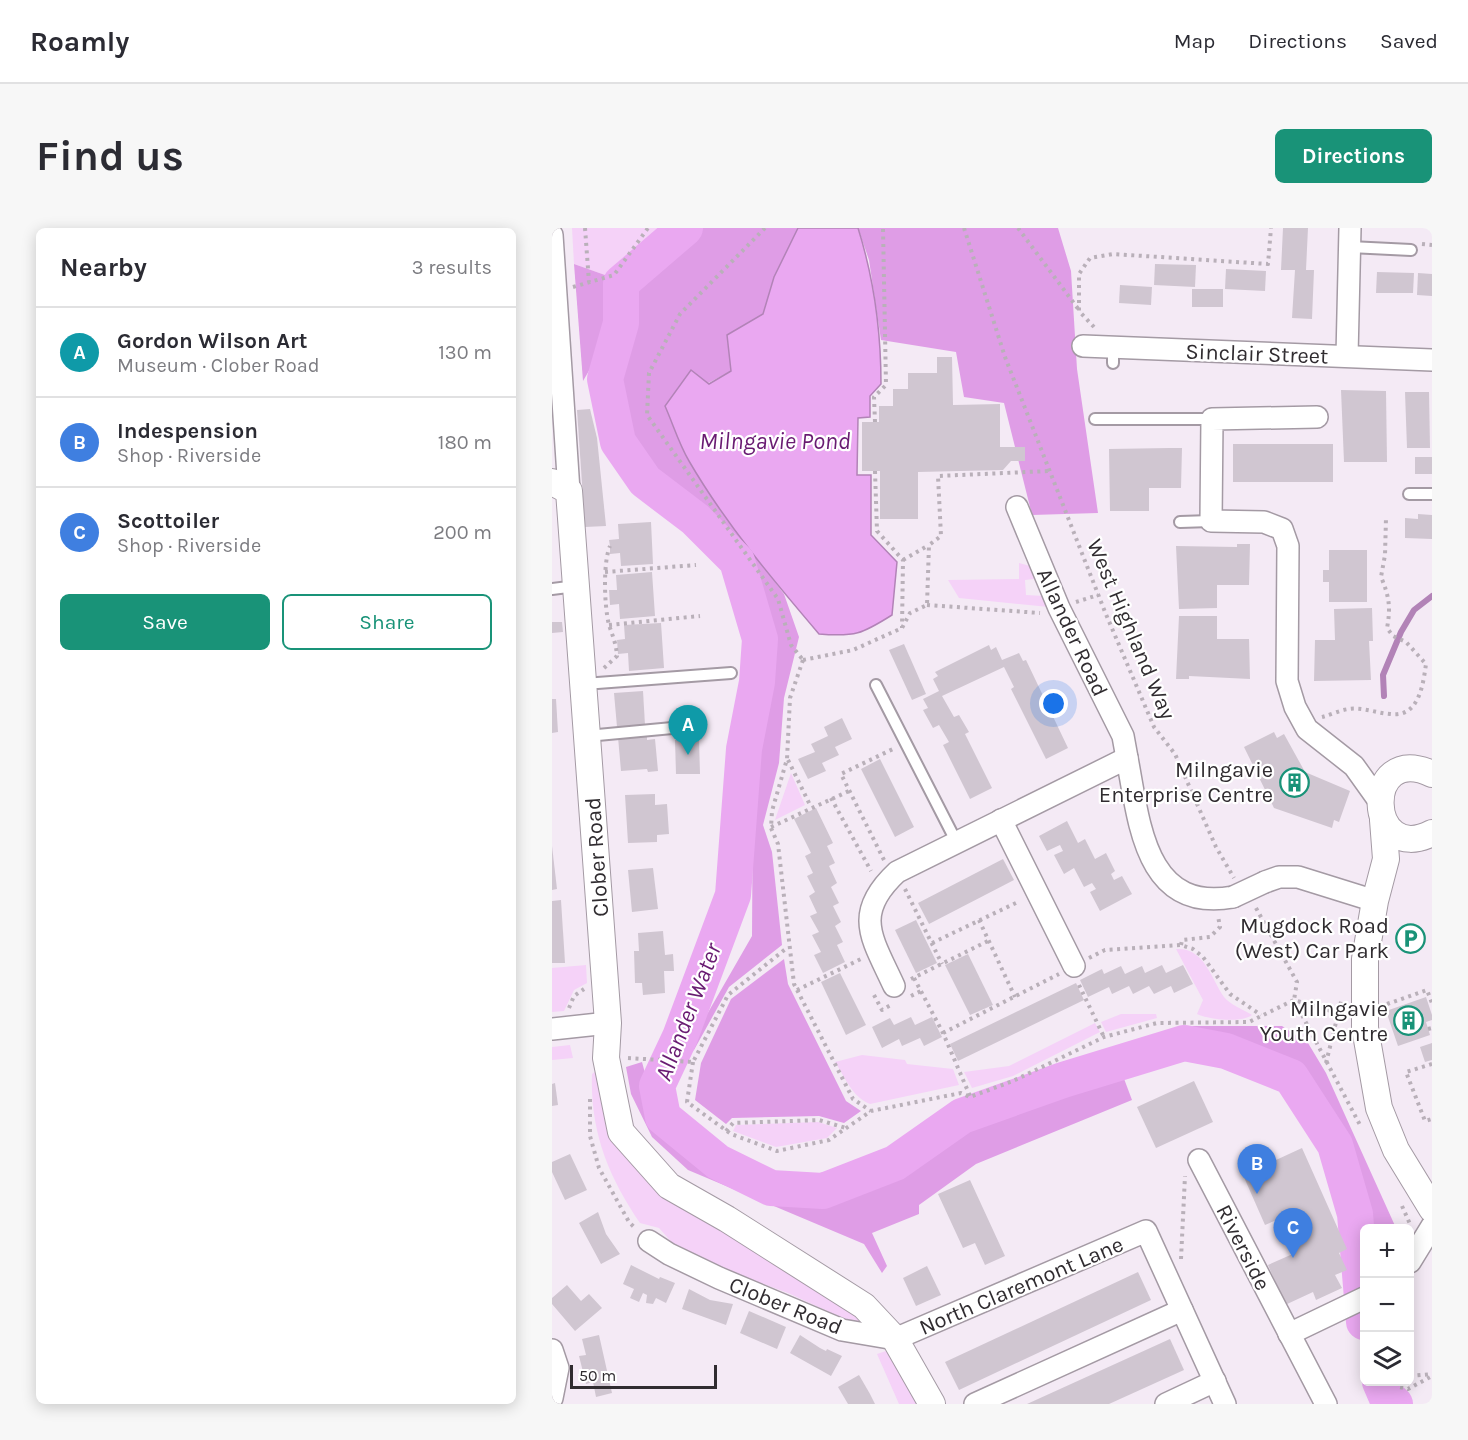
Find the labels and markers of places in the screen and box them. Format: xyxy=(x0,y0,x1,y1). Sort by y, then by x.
pin: A xyxy=(668,706,708,755)
place label: Milngavie Enterprise Centre xyxy=(1099,757,1273,808)
building icon: Milngavie Enterprise Centre xyxy=(1278,766,1310,798)
place label: Mugdock Road (West) Car Park xyxy=(1235,913,1389,964)
parking icon: Mugdock Road (West) Car Park xyxy=(1394,922,1426,954)
place label: Milngavie Youth Centre xyxy=(1260,996,1388,1047)
building icon: Milngavie Youth Centre xyxy=(1393,1005,1425,1037)
pin: B xyxy=(1238,1144,1276,1194)
pin: C xyxy=(1274,1208,1312,1258)

